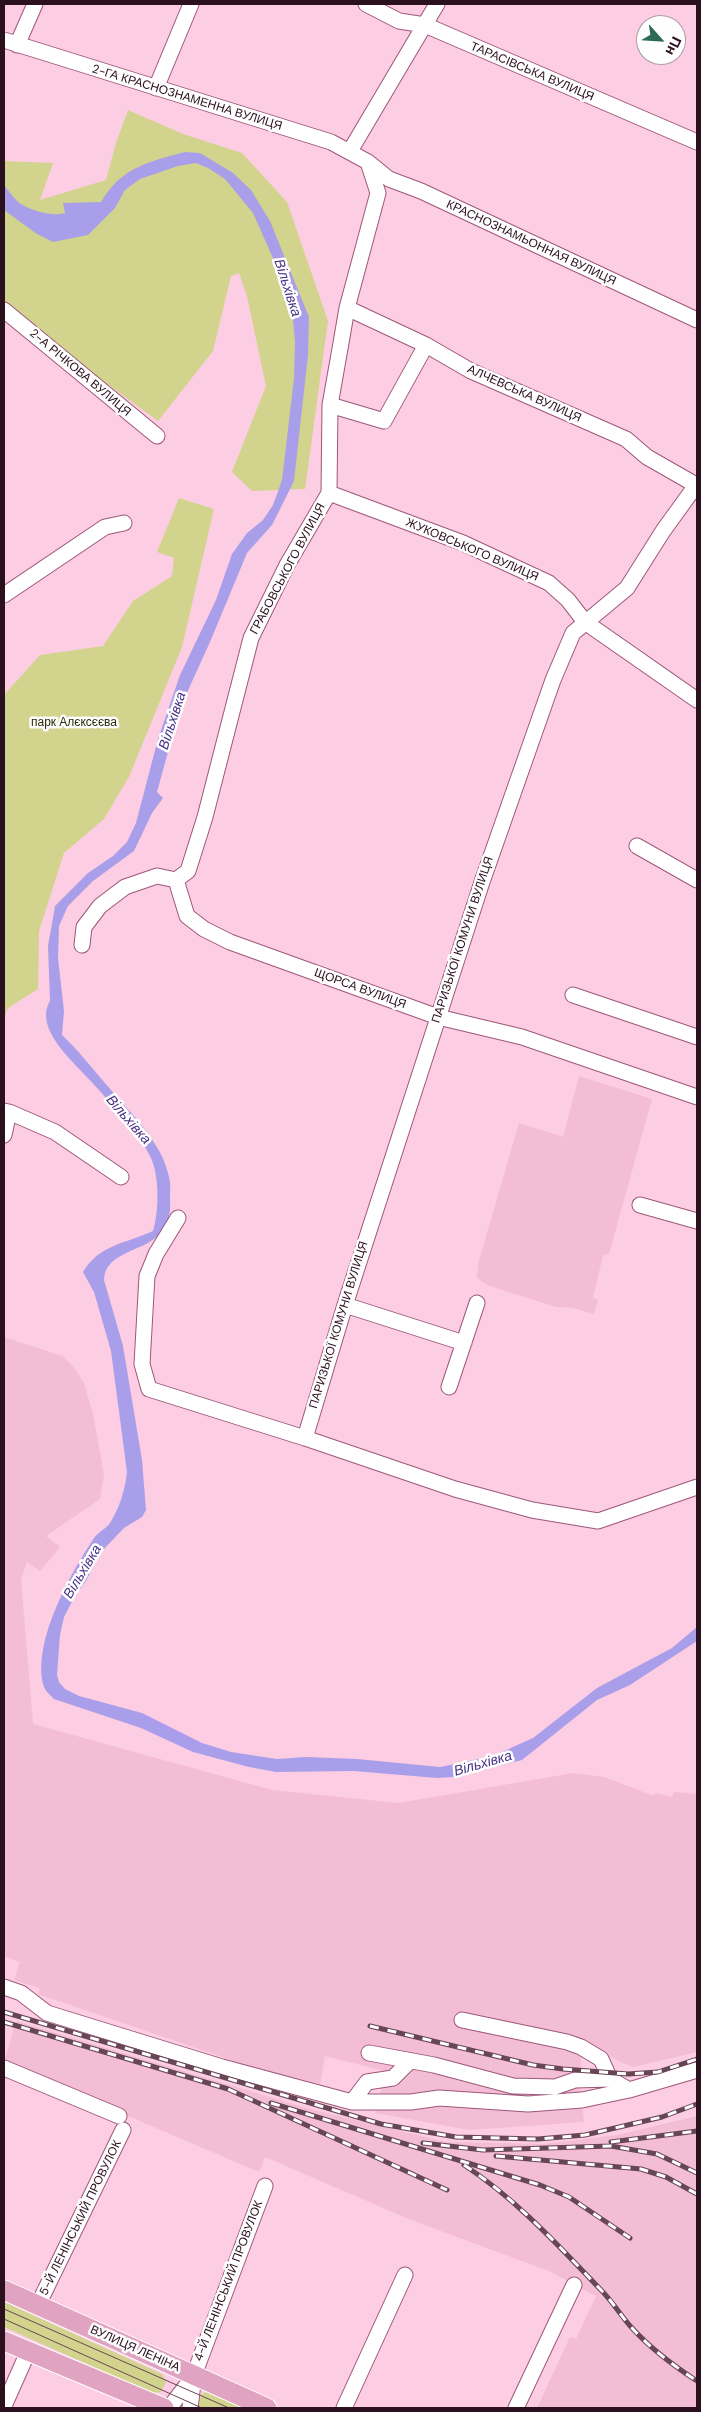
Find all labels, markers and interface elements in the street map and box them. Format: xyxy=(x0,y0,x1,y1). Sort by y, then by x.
north arrow xyxy=(636,15,686,65)
text: Пн xyxy=(661,34,686,58)
street label: ТАРАСІВСЬКА ВУЛИЦЯ xyxy=(468,39,596,105)
street label: 2-ГА КРАСНОЗНАМЕННА ВУЛИЦЯ xyxy=(90,62,284,134)
street label: КРАСНОЗНАМЬОННАЯ ВУЛИЦЯ xyxy=(444,197,618,289)
water label: Вільхівка xyxy=(270,257,304,319)
street label: 2-А РІЧКОВА ВУЛИЦЯ xyxy=(26,326,134,420)
street label: АЛЧЕВСЬКА ВУЛИЦЯ xyxy=(465,362,583,426)
street label: ГРАБОВСЬКОГО ВУЛИЦЯ xyxy=(247,501,329,637)
street label: ЖУКОВСЬКОГО ВУЛИЦЯ xyxy=(404,515,540,585)
water label: Вільхівка xyxy=(156,690,190,752)
park label: парк Алєксєєва xyxy=(31,716,117,730)
street label: ПАРИЗЬКОЇ КОМУНИ ВУЛИЦЯ xyxy=(429,855,497,1025)
street label: ЩОРСА ВУЛИЦЯ xyxy=(312,966,408,1012)
water label: Вільхівка xyxy=(102,1092,154,1148)
street label: ПАРИЗЬКОЇ КОМУНИ ВУЛИЦЯ xyxy=(307,1240,371,1410)
water label: Вільхівка xyxy=(60,1542,106,1602)
water label: Вільхівка xyxy=(452,1748,514,1780)
street label: 5-Й ЛЕНІНСЬКИЙ ПРОВУЛОК xyxy=(37,2138,125,2298)
street label: 4-Й ЛЕНІНСЬКИЙ ПРОВУЛОК xyxy=(192,2199,266,2363)
street label: ВУЛИЦЯ ЛЕНІНА xyxy=(88,2323,182,2375)

